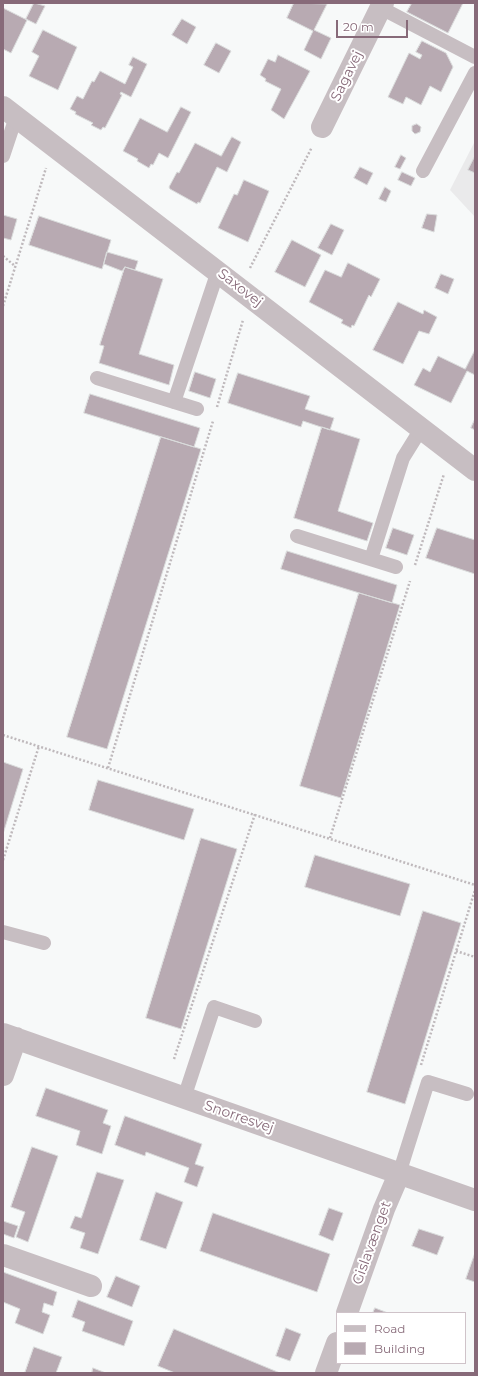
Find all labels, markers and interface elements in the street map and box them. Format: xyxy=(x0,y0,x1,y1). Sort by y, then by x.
scale bar xyxy=(338,12,410,38)
text: 20 m xyxy=(343,19,374,34)
street label: Sagavej xyxy=(328,48,366,104)
street label: Saxovej xyxy=(214,265,266,311)
street label: Snorresvej xyxy=(202,1097,276,1137)
street label: Gislavænget xyxy=(349,1199,395,1287)
legend xyxy=(336,1312,466,1364)
text: Road xyxy=(374,1321,405,1336)
text: Building xyxy=(374,1341,425,1356)

